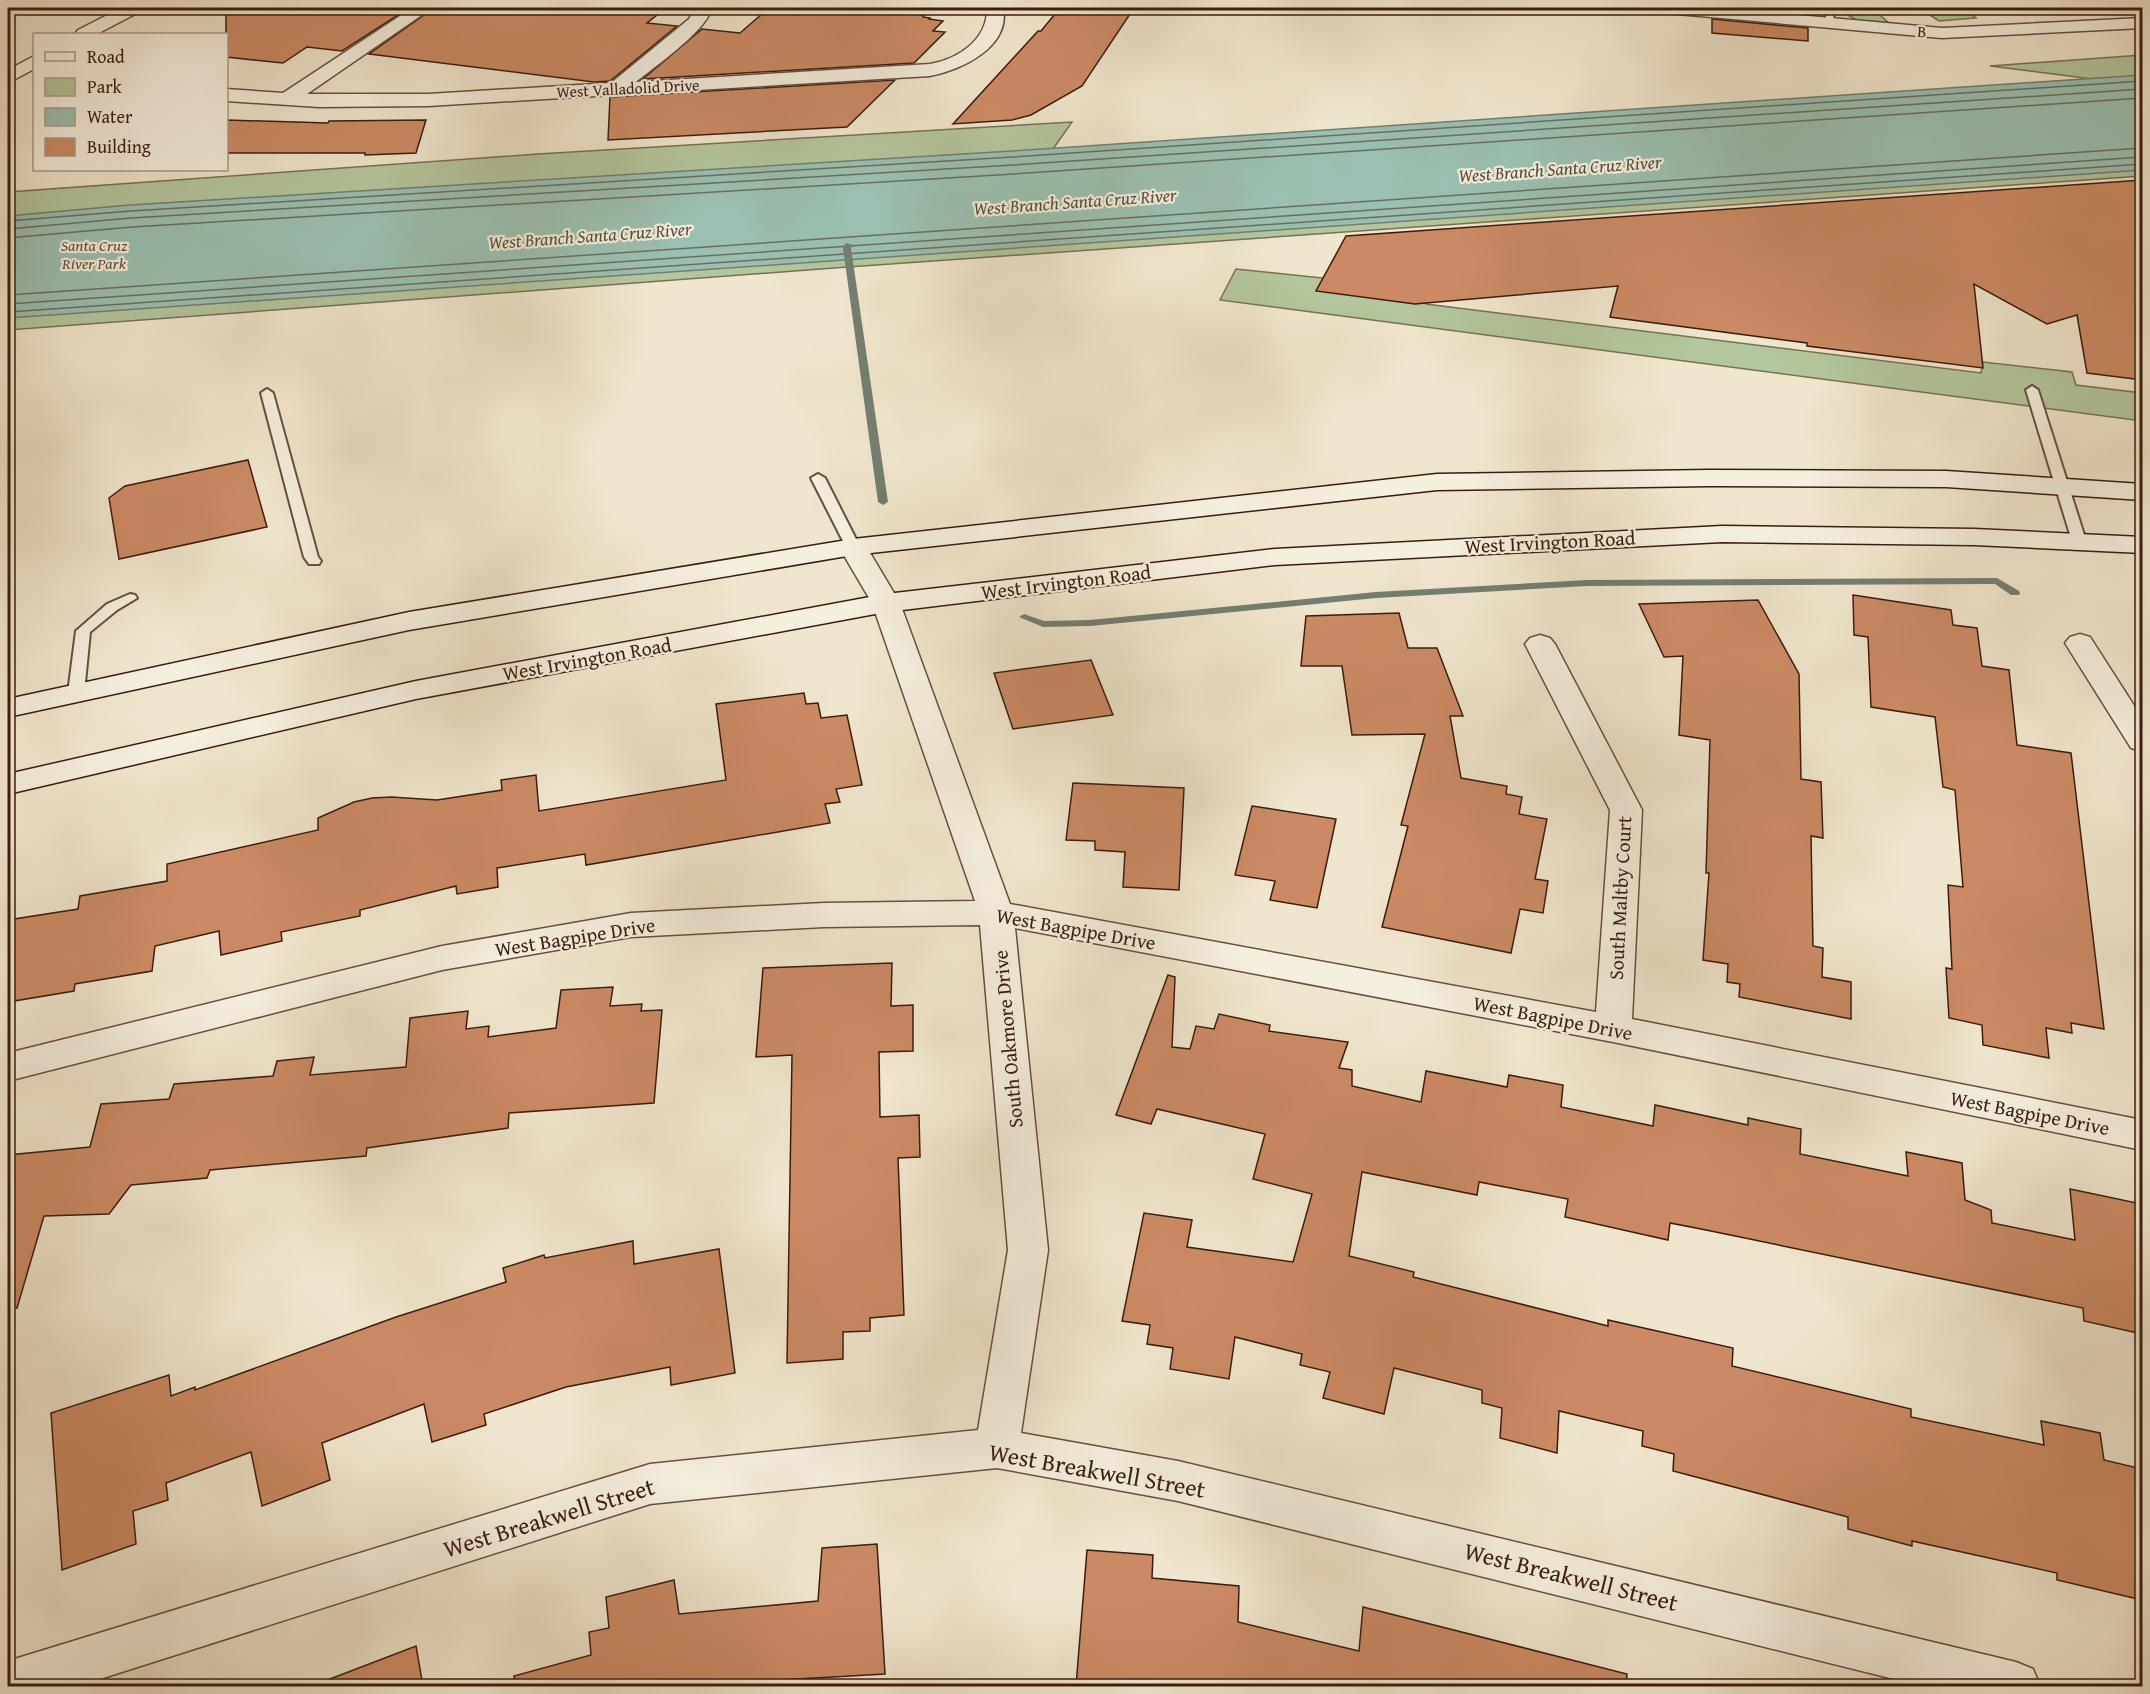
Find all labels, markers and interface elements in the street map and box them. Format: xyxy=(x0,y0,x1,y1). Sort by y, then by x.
street label: B xyxy=(1917,19,1927,43)
legend xyxy=(33,33,228,171)
text: Road xyxy=(87,43,125,70)
street label: West Valladolid Drive xyxy=(556,72,700,104)
text: Park xyxy=(87,73,123,100)
text: Water xyxy=(87,103,133,130)
text: Building xyxy=(87,133,151,160)
water label: West Branch Santa Cruz River xyxy=(1458,148,1664,189)
water label: West Branch Santa Cruz River xyxy=(973,181,1179,222)
water label: West Branch Santa Cruz River xyxy=(488,215,694,256)
park label: Santa Cruz River Park xyxy=(61,233,128,275)
street label: West Irvington Road xyxy=(1464,523,1636,560)
street label: West Irvington Road xyxy=(979,557,1153,606)
street label: West Irvington Road xyxy=(500,629,674,688)
street label: South Maltby Court xyxy=(1601,815,1638,981)
street label: West Bagpipe Drive xyxy=(994,900,1158,957)
street label: West Bagpipe Drive xyxy=(493,910,657,963)
street label: South Oakmore Drive xyxy=(985,949,1030,1129)
street label: West Bagpipe Drive xyxy=(1471,988,1635,1047)
street label: West Bagpipe Drive xyxy=(1948,1083,2112,1142)
street label: West Breakwell Street xyxy=(986,1434,1209,1507)
street label: West Breakwell Street xyxy=(439,1469,659,1566)
street label: West Breakwell Street xyxy=(1461,1533,1682,1620)

